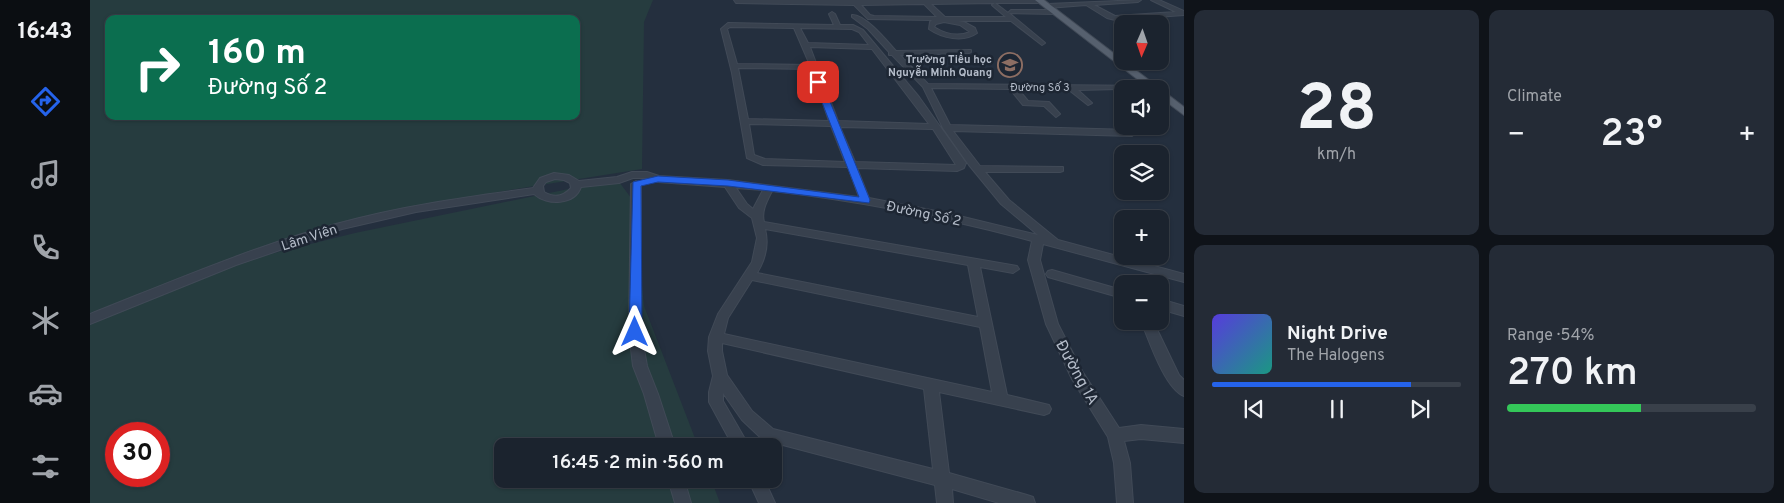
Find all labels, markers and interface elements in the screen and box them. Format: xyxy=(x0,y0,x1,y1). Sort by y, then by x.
north arrow xyxy=(1114,15,1169,70)
map controls xyxy=(1114,15,1169,330)
text: 16:43 xyxy=(18,19,73,46)
text: 160 m xyxy=(208,32,306,76)
icon: right xyxy=(125,35,190,100)
place label: Trường Tiểu học Nguyễn Minh Quang xyxy=(888,52,992,80)
school or university icon: Trường Tiểu học Nguyễn Minh Quang xyxy=(997,52,1023,78)
pin xyxy=(797,61,839,103)
icon: arrive xyxy=(804,68,832,96)
text: 28 xyxy=(1296,71,1377,153)
text: Đường Số 2 xyxy=(208,75,327,102)
button: sound xyxy=(1114,80,1169,135)
street label: Đường Số 3 xyxy=(1010,81,1070,95)
icon: directions xyxy=(28,84,63,119)
text: Climate xyxy=(1507,87,1562,107)
text: 23° xyxy=(1601,111,1662,160)
text: − xyxy=(1507,118,1525,154)
text: + xyxy=(1738,118,1756,154)
button: layers xyxy=(1114,145,1169,200)
text: km/h xyxy=(1317,145,1356,165)
icon: music xyxy=(28,157,63,192)
street label: Đường Số 2 xyxy=(885,198,963,231)
button: + xyxy=(1114,210,1169,265)
street label: Lâm Viên xyxy=(279,221,340,255)
icon: phone xyxy=(28,230,63,265)
button: − xyxy=(1114,275,1169,330)
icon: climate xyxy=(28,303,63,338)
position arrow xyxy=(608,305,660,357)
text: Night Drive xyxy=(1287,322,1388,346)
text: Range · 54% xyxy=(1507,326,1595,346)
street label: Đường 1A xyxy=(1050,337,1102,409)
text: The Halogens xyxy=(1287,346,1385,366)
text: 270 km xyxy=(1507,350,1638,399)
icon: car xyxy=(28,376,63,411)
icon: previous xyxy=(1240,395,1268,423)
icon: pause xyxy=(1323,395,1351,423)
icon: next xyxy=(1406,395,1434,423)
speed limit sign: 30 xyxy=(105,422,170,487)
icon: filters xyxy=(28,449,63,484)
text: 16:45 · 2 min · 560 m xyxy=(552,451,724,475)

